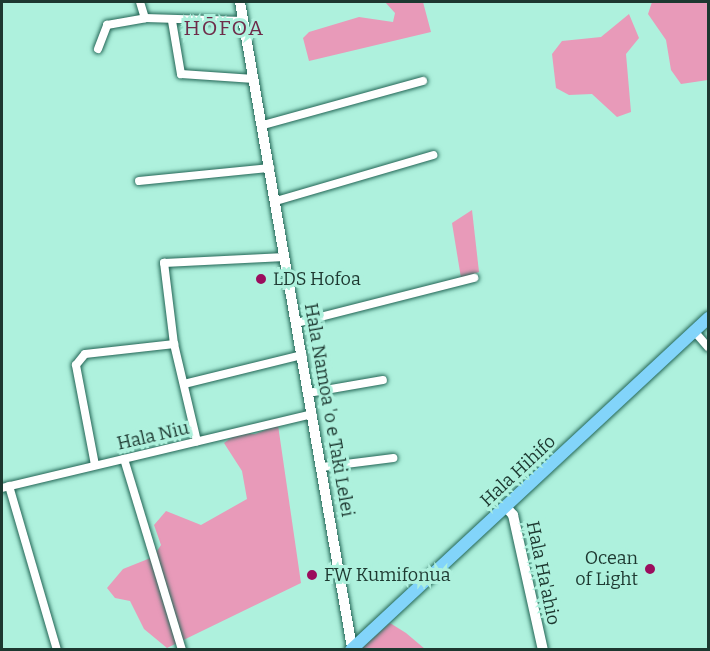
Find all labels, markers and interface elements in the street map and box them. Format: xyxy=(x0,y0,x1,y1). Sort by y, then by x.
district label: HŌFOA xyxy=(183,15,265,41)
place label: LDS Hofoa xyxy=(273,268,361,290)
marker: LDS Hofoa xyxy=(254,272,268,286)
street label: Hala Namoa 'o e Taki Lelei xyxy=(300,302,358,518)
street label: Hala Niu xyxy=(115,417,191,455)
street label: Hala Hihifo xyxy=(476,431,560,511)
street label: Hala Ha'ahio xyxy=(521,519,565,627)
place label: Ocean of Light xyxy=(575,548,638,590)
marker: Ocean of Light xyxy=(643,562,657,576)
place label: FW Kumifonua xyxy=(324,564,451,586)
marker: FW Kumifonua xyxy=(305,568,319,582)

